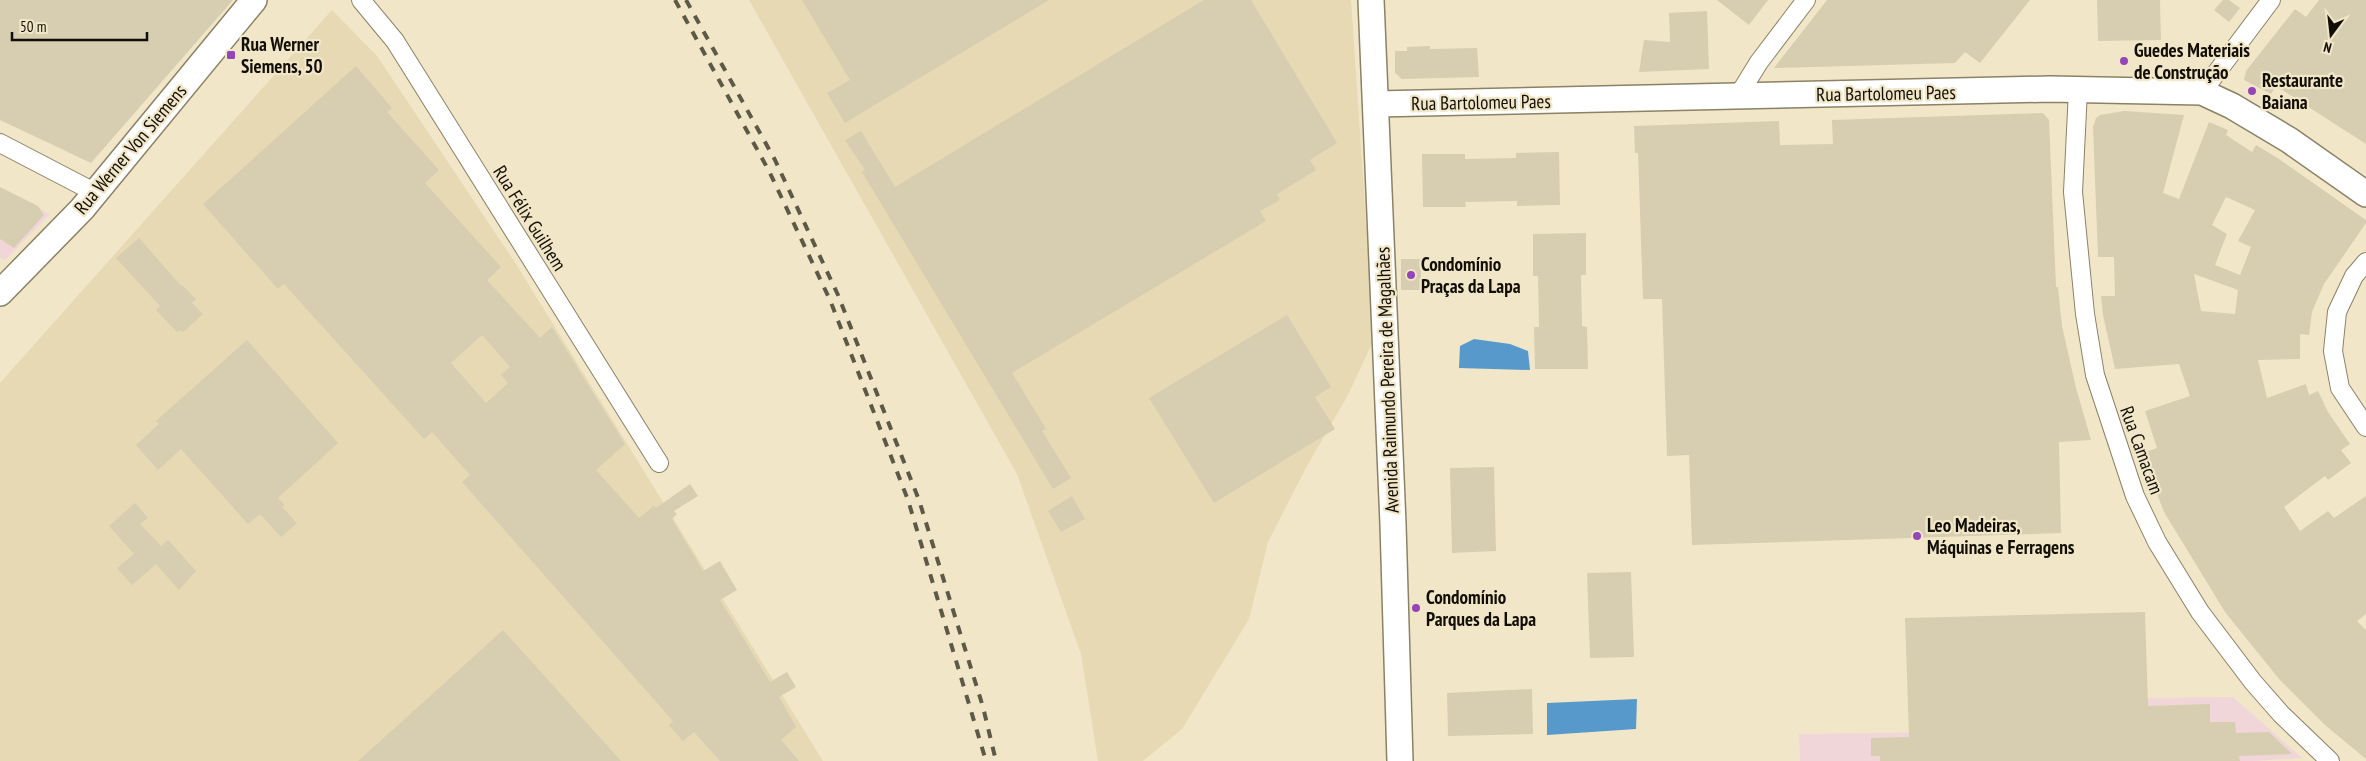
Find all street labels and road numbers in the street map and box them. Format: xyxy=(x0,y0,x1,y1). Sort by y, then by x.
street label: Rua Werner Von Siemens xyxy=(69,79,191,219)
street label: Rua Bartolomeu Paes xyxy=(1816,80,1956,106)
street label: Rua Bartolomeu Paes xyxy=(1411,89,1551,115)
street label: Rua Félix Guilhem xyxy=(488,161,572,275)
street label: Avenida Raimundo Pereira de Magalhães xyxy=(1370,246,1404,514)
street label: Rua Camacam xyxy=(2115,403,2169,497)

